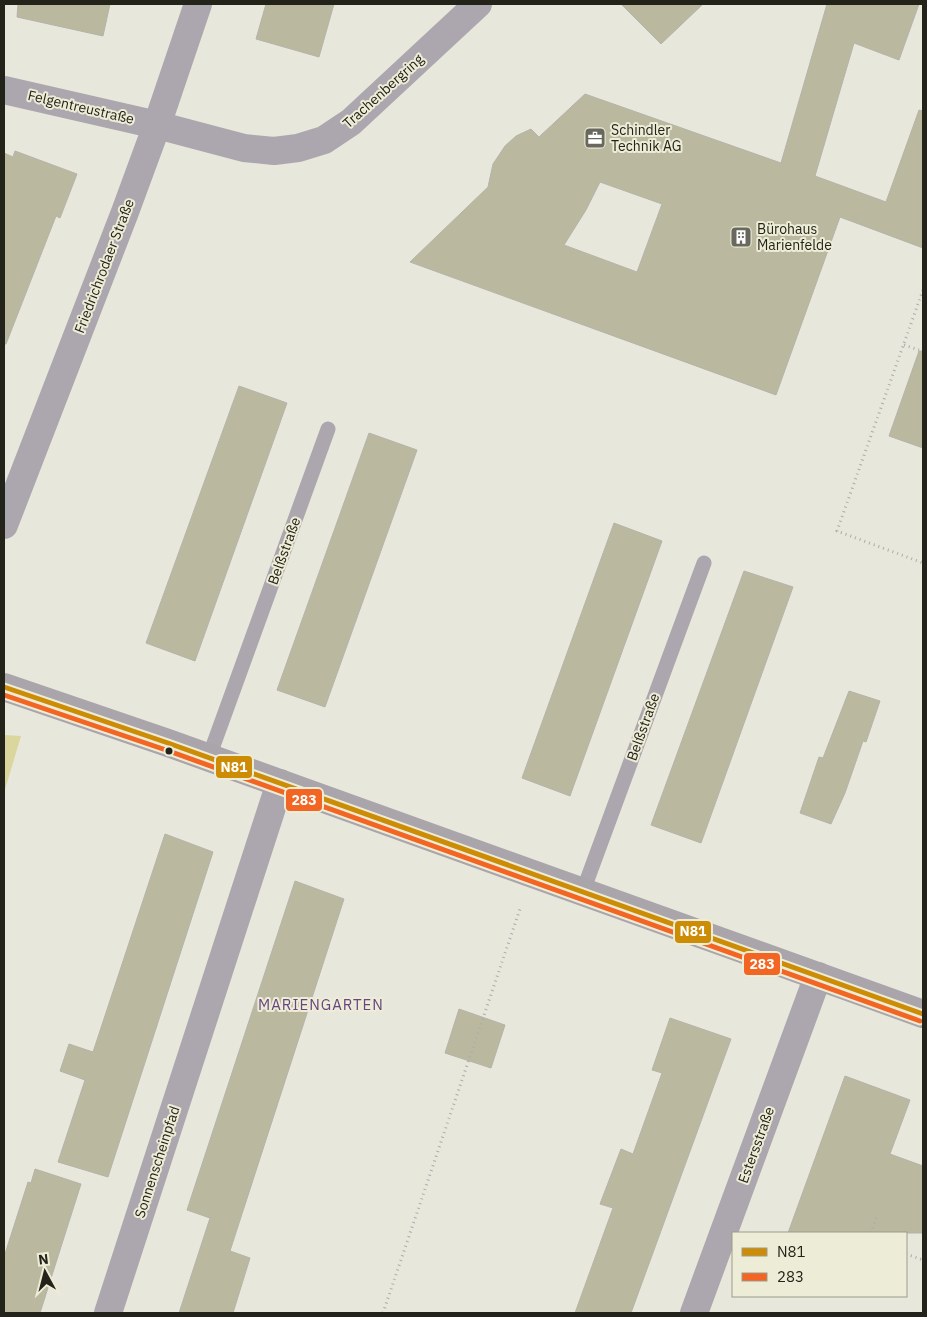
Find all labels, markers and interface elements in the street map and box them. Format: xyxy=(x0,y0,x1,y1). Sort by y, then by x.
street label: Trachenbergring xyxy=(339,50,428,132)
street label: Felgentreustraße xyxy=(26,86,136,128)
place label: Schindler Technik AG xyxy=(611,121,681,155)
office icon: Schindler Technik AG xyxy=(583,126,607,150)
street label: Friedrichrodaer Straße xyxy=(70,196,138,336)
place label: Bürohaus Marienfelde xyxy=(757,220,832,254)
building icon: Bürohaus Marienfelde xyxy=(729,225,753,249)
street label: Belßstraße xyxy=(263,515,305,587)
street label: Belßstraße xyxy=(622,691,664,763)
unlabelled marker xyxy=(164,746,174,756)
line badge: N81 xyxy=(215,755,253,779)
text: N81 xyxy=(221,758,248,776)
line badge: 283 xyxy=(285,788,323,812)
text: 283 xyxy=(291,791,317,809)
line badge: N81 xyxy=(674,920,712,944)
text: N81 xyxy=(680,922,707,940)
line badge: 283 xyxy=(743,952,781,976)
text: 283 xyxy=(749,955,775,973)
district label: MARIENGARTEN xyxy=(258,995,384,1014)
street label: Sonnenscheinpfad xyxy=(130,1104,184,1220)
street label: Estersstraße xyxy=(734,1104,778,1186)
legend xyxy=(732,1232,907,1297)
text: N81 xyxy=(777,1242,806,1261)
north arrow xyxy=(20,1247,70,1297)
text: N xyxy=(37,1250,50,1269)
text: 283 xyxy=(777,1267,804,1286)

